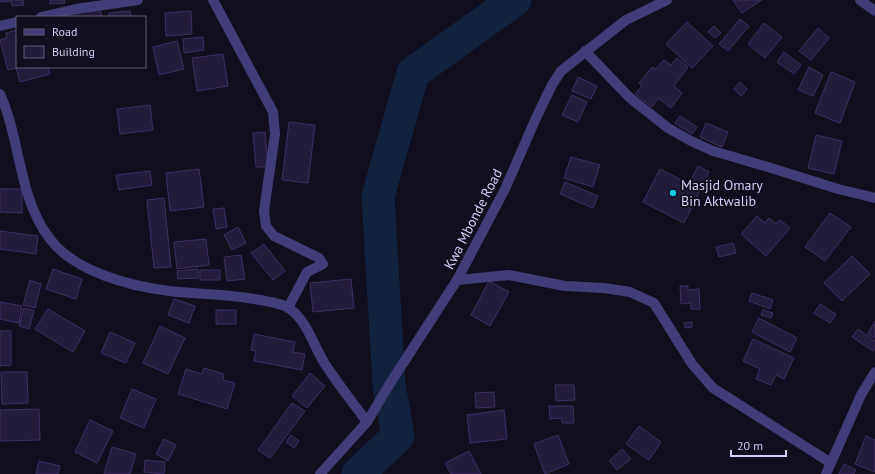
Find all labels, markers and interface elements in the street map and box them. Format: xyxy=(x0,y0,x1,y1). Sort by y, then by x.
legend xyxy=(16,16,146,68)
text: Road xyxy=(52,24,77,39)
text: Building xyxy=(52,44,95,59)
street label: Kwa Mbonde Road xyxy=(440,166,506,272)
place label: Masjid Omary Bin Aktwalib xyxy=(681,176,763,210)
marker: Masjid Omary Bin Aktwalib xyxy=(668,188,678,198)
scale bar xyxy=(731,432,786,458)
text: 20 m xyxy=(737,438,763,453)

